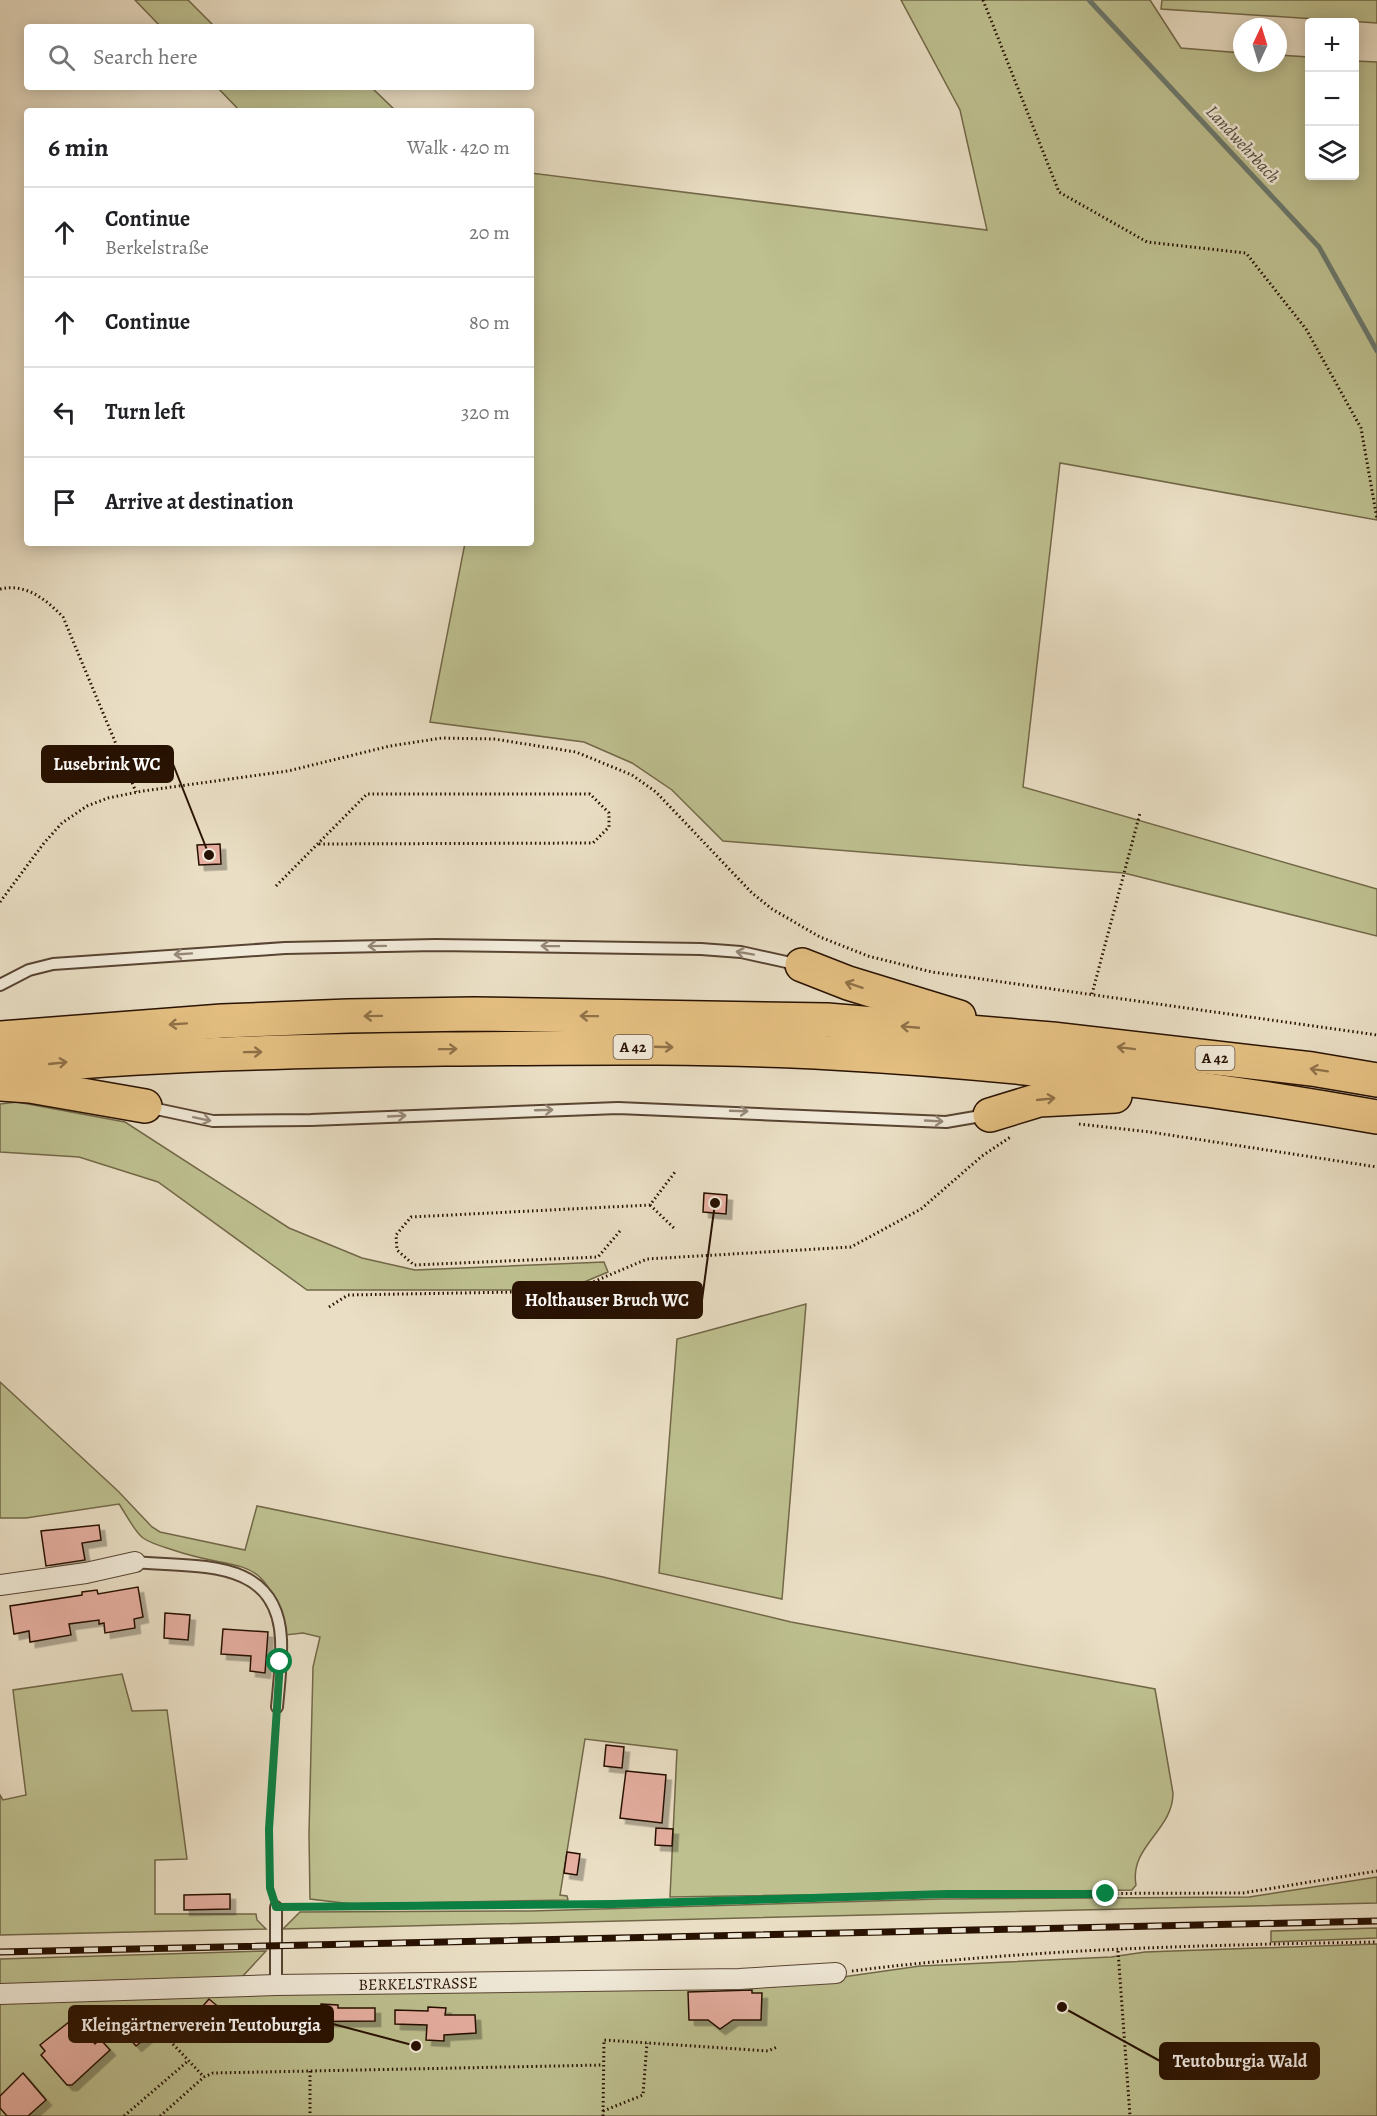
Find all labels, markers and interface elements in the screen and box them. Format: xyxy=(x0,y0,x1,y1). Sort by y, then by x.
north arrow xyxy=(1233,18,1287,72)
map controls xyxy=(1305,18,1359,180)
button: + xyxy=(1305,18,1359,72)
search box xyxy=(24,24,534,90)
icon: search xyxy=(45,41,78,74)
text: Search here xyxy=(93,42,198,72)
button: − xyxy=(1305,72,1359,126)
water label: Landwehrbach xyxy=(1201,100,1285,188)
button: layers xyxy=(1305,126,1359,180)
text: 6 min xyxy=(48,130,109,165)
text: Walk · 420 m xyxy=(407,134,510,161)
text: Continue xyxy=(105,204,190,234)
icon: ahead xyxy=(48,216,81,249)
text: 20 m xyxy=(469,219,510,246)
text: Berkelstraße xyxy=(105,234,209,261)
icon: ahead xyxy=(48,306,81,339)
text: Continue xyxy=(105,307,190,337)
text: 80 m xyxy=(469,309,510,336)
icon: left xyxy=(48,396,81,429)
text: Turn left xyxy=(105,397,185,427)
text: 320 m xyxy=(461,399,510,426)
icon: arrive xyxy=(48,486,81,519)
text: Arrive at destination xyxy=(105,487,294,517)
callout: Lusebrink WC xyxy=(42,746,173,782)
text: Lusebrink WC xyxy=(53,752,161,776)
one-way arrow xyxy=(368,940,388,952)
one-way arrow xyxy=(541,940,561,952)
one-way arrow xyxy=(736,948,755,959)
one-way arrow xyxy=(173,949,193,960)
one-way arrow xyxy=(845,979,864,990)
one-way arrow xyxy=(364,1010,384,1022)
one-way arrow xyxy=(580,1010,600,1022)
one-way arrow xyxy=(169,1019,189,1030)
one-way arrow xyxy=(900,1021,920,1032)
road number: A 42 xyxy=(614,1035,652,1059)
one-way arrow xyxy=(653,1042,673,1053)
one-way arrow xyxy=(1116,1042,1136,1053)
one-way arrow xyxy=(437,1043,457,1055)
one-way arrow xyxy=(242,1046,262,1057)
road number: A 42 xyxy=(1196,1046,1234,1070)
one-way arrow xyxy=(48,1057,68,1068)
one-way arrow xyxy=(1310,1064,1330,1075)
one-way arrow xyxy=(1036,1094,1056,1105)
one-way arrow xyxy=(534,1104,554,1116)
one-way arrow xyxy=(729,1106,749,1117)
one-way arrow xyxy=(386,1111,406,1122)
one-way arrow xyxy=(192,1113,211,1125)
one-way arrow xyxy=(924,1116,944,1127)
callout: Holthauser Bruch WC xyxy=(513,1282,702,1318)
text: Holthauser Bruch WC xyxy=(525,1288,689,1312)
route start xyxy=(266,1648,292,1674)
route end xyxy=(1092,1880,1118,1906)
street label: BERKELSTRASSE xyxy=(358,1972,478,1996)
callout: Kleingärtnerverein Teutoburgia xyxy=(69,2006,333,2042)
text: Kleingärtnerverein Teutoburgia xyxy=(81,2013,321,2037)
callout: Teutoburgia Wald xyxy=(1160,2043,1319,2079)
text: Teutoburgia Wald xyxy=(1173,2049,1308,2073)

